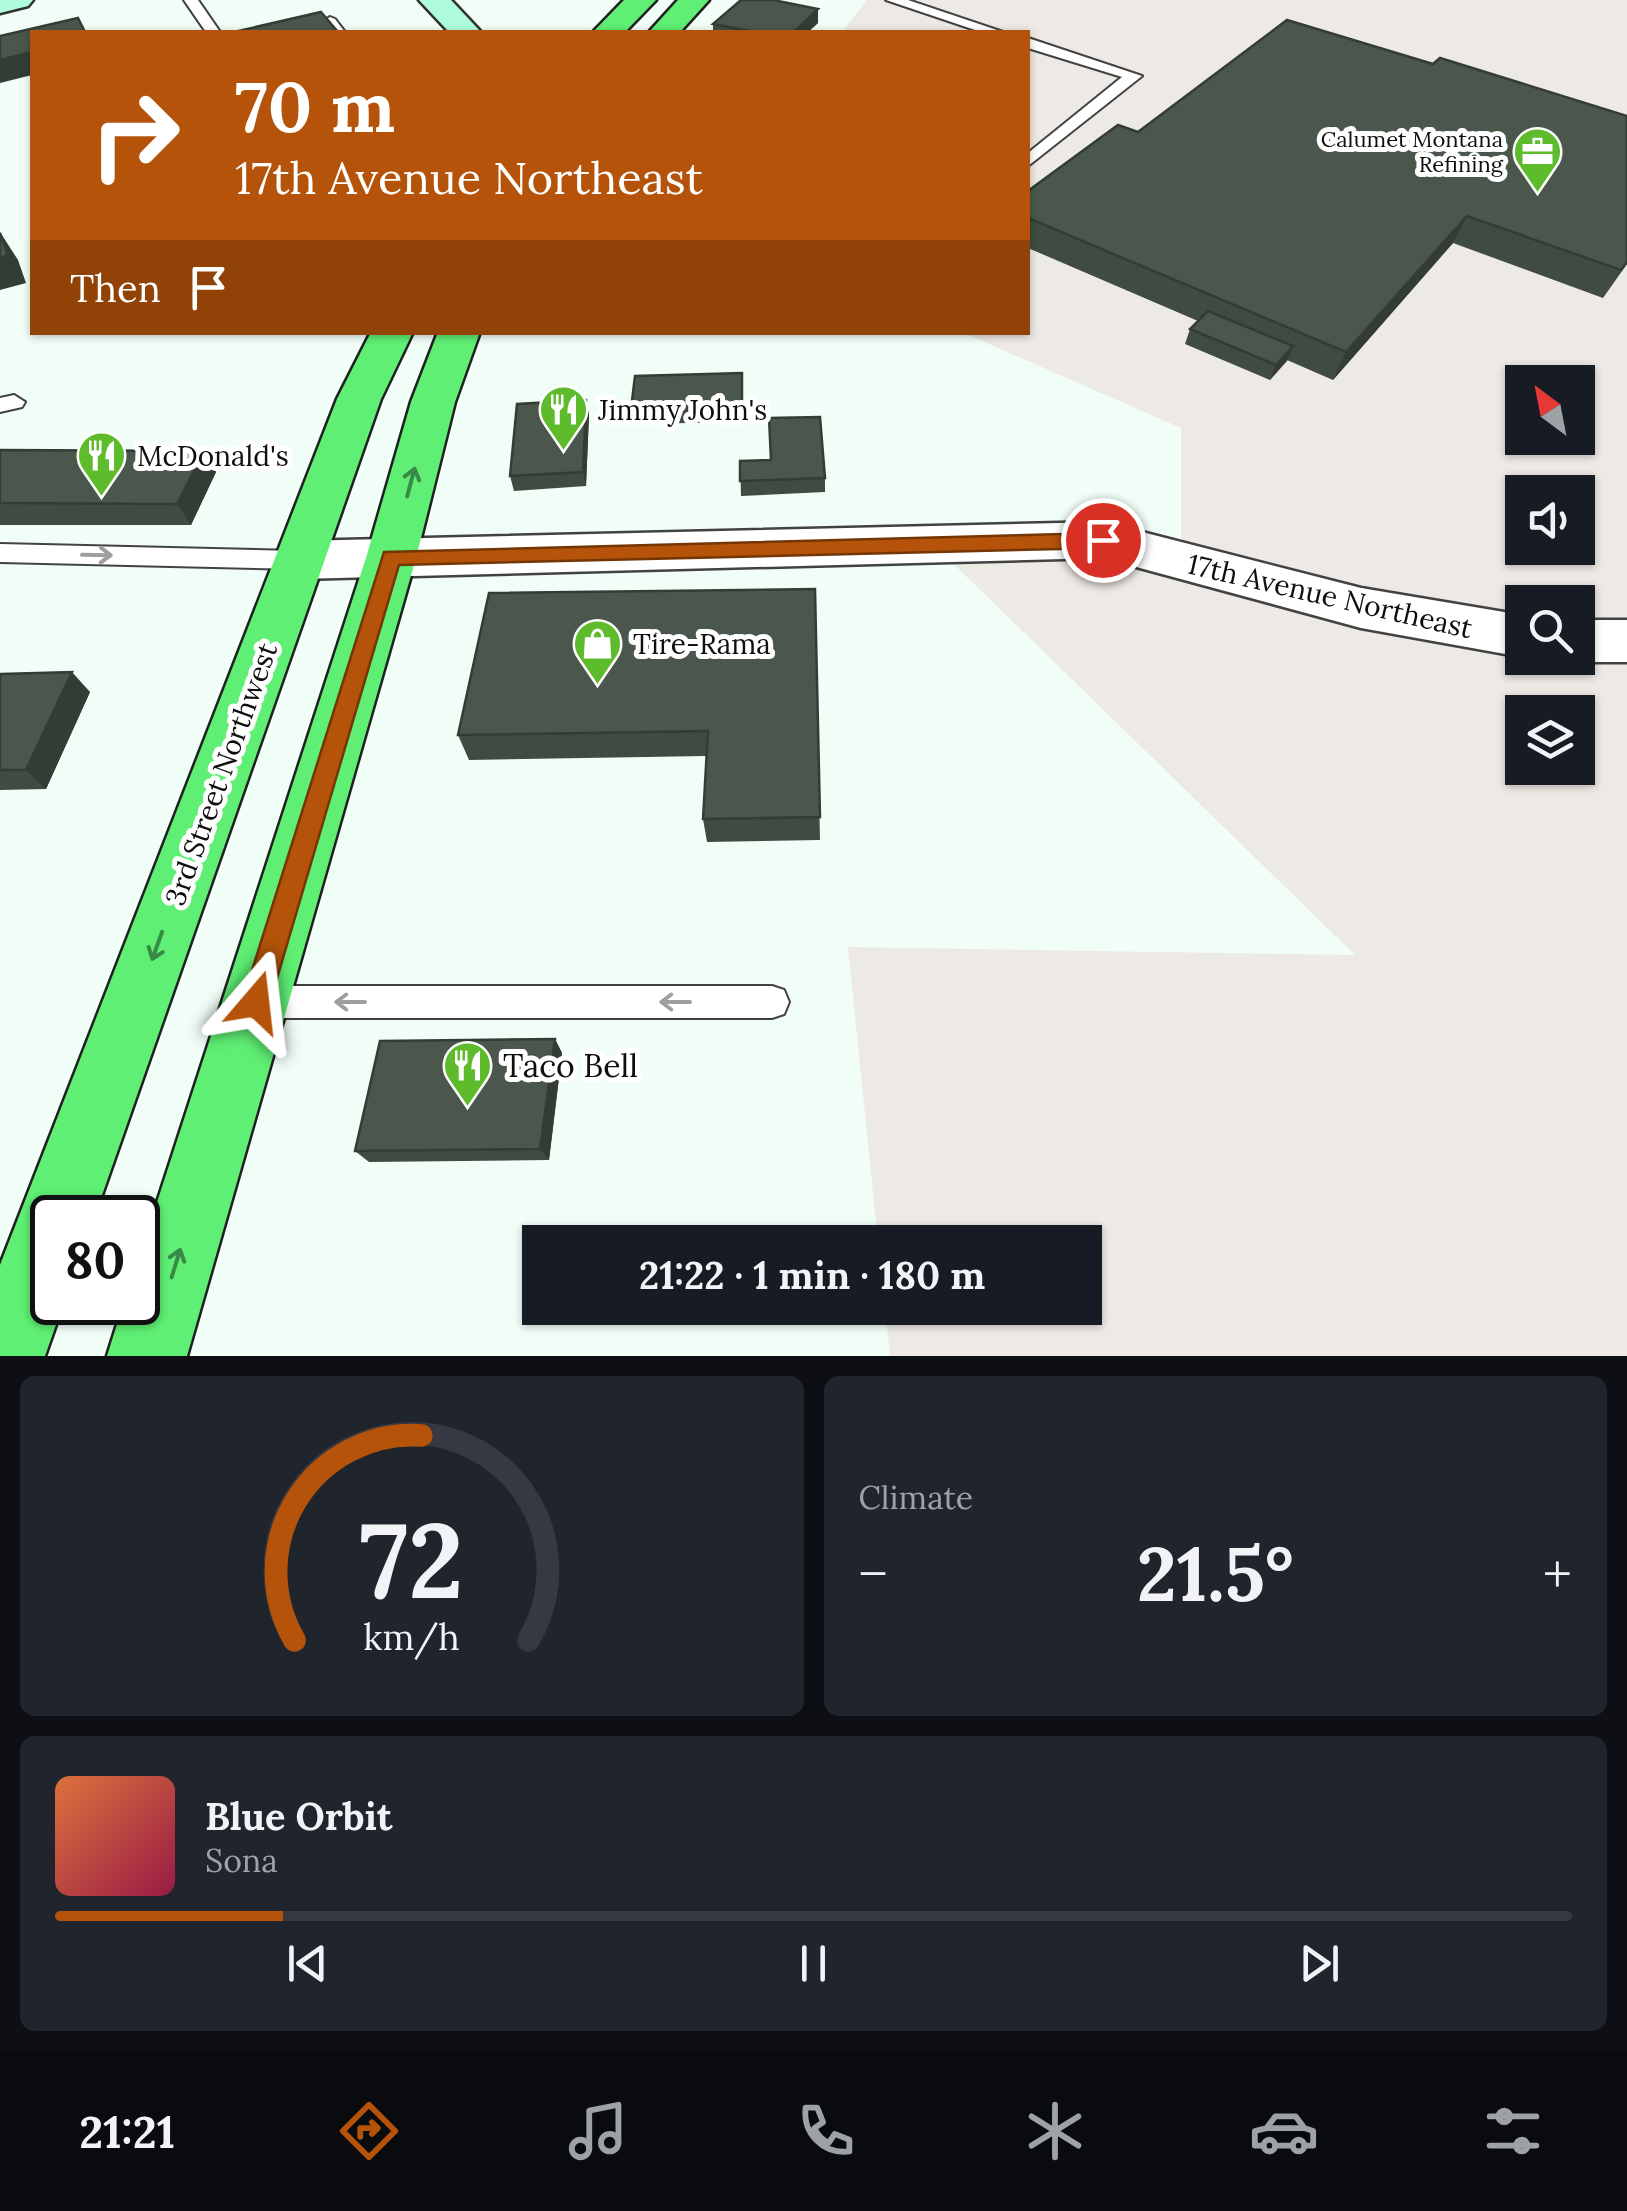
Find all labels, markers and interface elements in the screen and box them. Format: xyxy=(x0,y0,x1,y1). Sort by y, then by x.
text: 70 m xyxy=(235,62,395,151)
icon: right xyxy=(70,70,200,200)
place label: Calumet Montana Refining xyxy=(1321,125,1504,178)
office icon: Calumet Montana Refining xyxy=(1512,126,1564,194)
text: 17th Avenue Northeast xyxy=(235,149,703,206)
icon: arrive xyxy=(181,260,236,315)
text: Then xyxy=(70,264,161,312)
north arrow xyxy=(1505,365,1595,455)
map controls xyxy=(1505,365,1595,785)
restaurant icon: Jimmy John's xyxy=(537,384,589,452)
place label: Jimmy John's xyxy=(597,392,767,428)
restaurant icon: McDonald's xyxy=(76,430,128,498)
place label: McDonald's xyxy=(137,438,289,474)
one-way arrow xyxy=(403,467,422,499)
button: sound xyxy=(1505,475,1595,565)
pin xyxy=(1061,498,1146,583)
icon: arrive xyxy=(1076,513,1131,568)
one-way arrow xyxy=(81,546,113,565)
street label: 17th Avenue Northeast xyxy=(1184,546,1476,646)
button: search xyxy=(1505,585,1595,675)
shop icon: Tire-Rama xyxy=(572,618,624,686)
place label: Tire-Rama xyxy=(633,626,771,662)
street label: 3rd Street Northwest xyxy=(157,638,285,910)
button: layers xyxy=(1505,695,1595,785)
one-way arrow xyxy=(147,930,165,961)
position arrow xyxy=(204,950,308,1054)
one-way arrow xyxy=(334,992,366,1012)
one-way arrow xyxy=(659,992,692,1012)
restaurant icon: Taco Bell xyxy=(442,1040,494,1108)
place label: Taco Bell xyxy=(503,1045,638,1086)
speed limit sign: 80 xyxy=(30,1195,160,1325)
one-way arrow xyxy=(168,1247,186,1279)
text: 21:22 · 1 min · 180 m xyxy=(639,1251,985,1299)
text: Climate xyxy=(859,1477,973,1518)
text: 72 xyxy=(360,1493,464,1626)
text: 21.5° xyxy=(1137,1526,1294,1622)
text: − xyxy=(859,1539,888,1609)
text: + xyxy=(1543,1539,1572,1609)
text: km/h xyxy=(363,1614,460,1660)
text: Blue Orbit xyxy=(205,1792,392,1840)
text: Sona xyxy=(205,1840,278,1881)
icon: previous xyxy=(280,1936,335,1991)
icon: pause xyxy=(786,1936,841,1991)
icon: next xyxy=(1292,1936,1347,1991)
icon: directions xyxy=(334,2096,404,2166)
icon: music xyxy=(563,2096,633,2166)
icon: phone xyxy=(791,2096,861,2166)
icon: climate xyxy=(1020,2096,1090,2166)
icon: car xyxy=(1249,2096,1319,2166)
icon: filters xyxy=(1478,2096,1548,2166)
text: 21:21 xyxy=(79,2103,175,2160)

